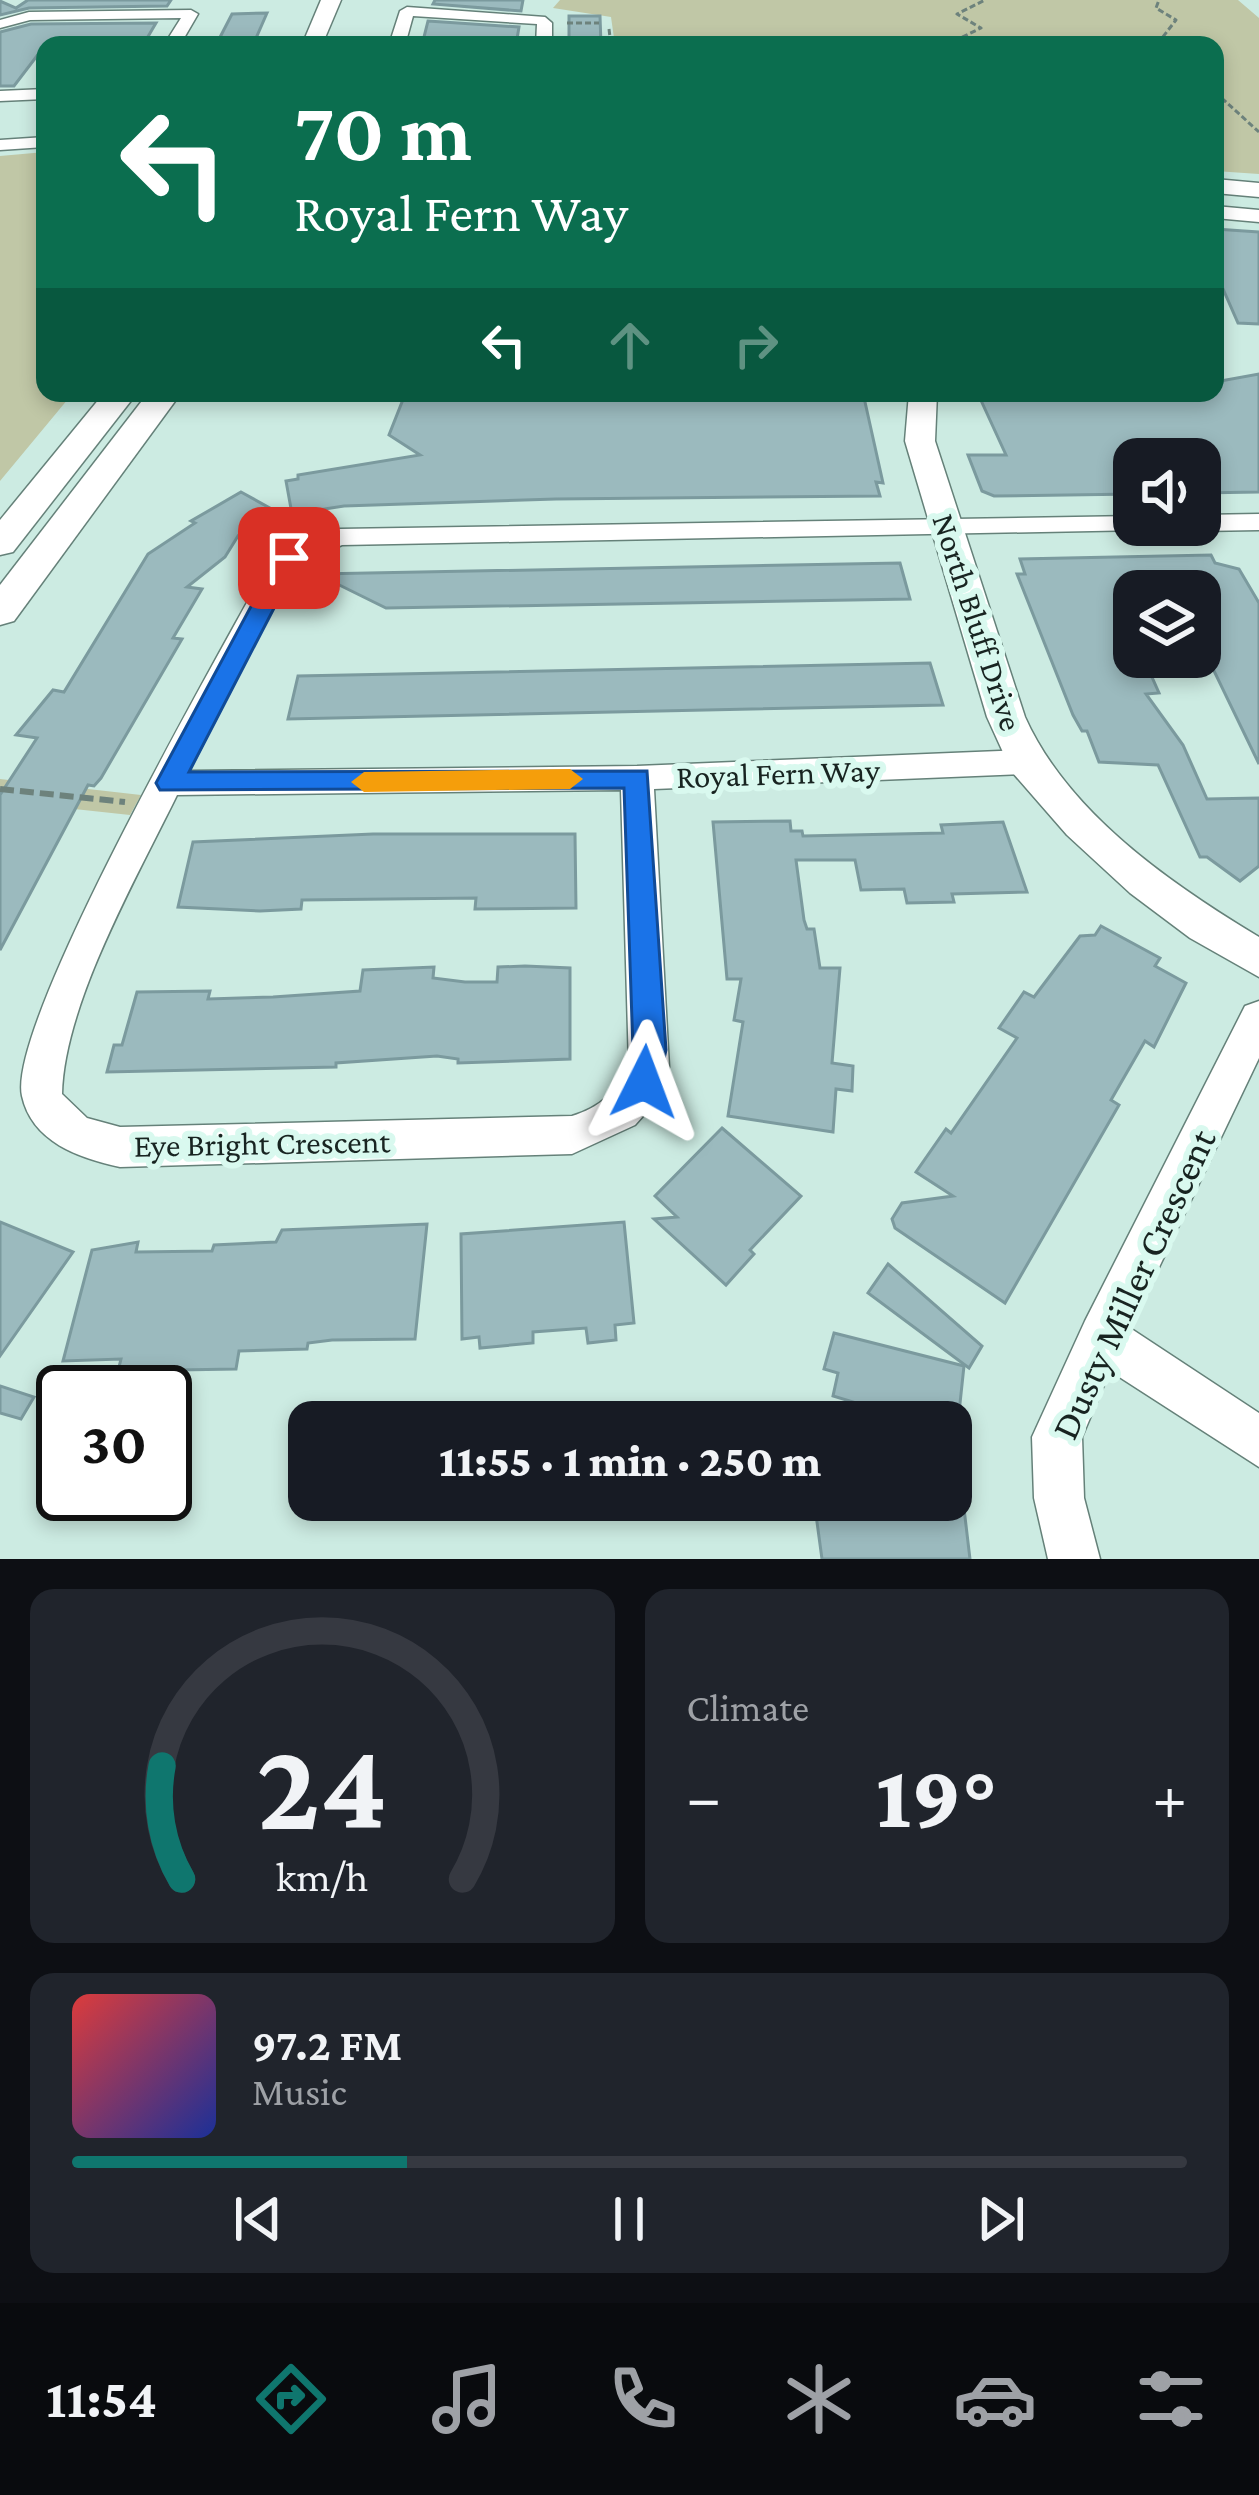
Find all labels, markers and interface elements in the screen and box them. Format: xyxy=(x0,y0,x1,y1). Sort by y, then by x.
icon: left xyxy=(96,84,252,240)
text: 70 m xyxy=(294,85,472,178)
text: Royal Fern Way xyxy=(294,183,628,243)
icon: left xyxy=(471,312,537,378)
icon: ahead xyxy=(597,312,663,378)
icon: right xyxy=(723,312,789,378)
map controls xyxy=(1113,438,1221,678)
button: sound xyxy=(1113,438,1221,546)
pin xyxy=(238,507,340,609)
street label: North Bluff Drive xyxy=(925,509,1031,735)
icon: arrive xyxy=(256,525,322,591)
button: layers xyxy=(1113,570,1221,678)
street label: Royal Fern Way xyxy=(675,751,881,795)
position arrow xyxy=(581,1019,707,1145)
street label: Dusty Miller Crescent xyxy=(1042,1121,1225,1446)
street label: Eye Bright Crescent xyxy=(133,1122,392,1164)
speed limit sign: 30 xyxy=(36,1365,192,1521)
text: 11:55 · 1 min · 250 m xyxy=(439,1436,821,1486)
text: Climate xyxy=(687,1686,809,1729)
text: 24 xyxy=(257,1716,388,1855)
text: 19° xyxy=(876,1746,998,1846)
text: − xyxy=(687,1760,721,1833)
text: + xyxy=(1152,1760,1187,1833)
text: km/h xyxy=(276,1853,368,1900)
text: 97.2 FM xyxy=(252,2020,402,2070)
text: Music xyxy=(252,2070,347,2113)
icon: previous xyxy=(225,2186,291,2252)
icon: pause xyxy=(596,2186,662,2252)
icon: next xyxy=(968,2186,1034,2252)
icon: directions xyxy=(249,2357,333,2441)
icon: music xyxy=(425,2357,509,2441)
icon: phone xyxy=(601,2357,685,2441)
icon: climate xyxy=(777,2357,861,2441)
icon: car xyxy=(953,2357,1037,2441)
icon: filters xyxy=(1129,2357,1213,2441)
text: 11:54 xyxy=(46,2369,157,2429)

